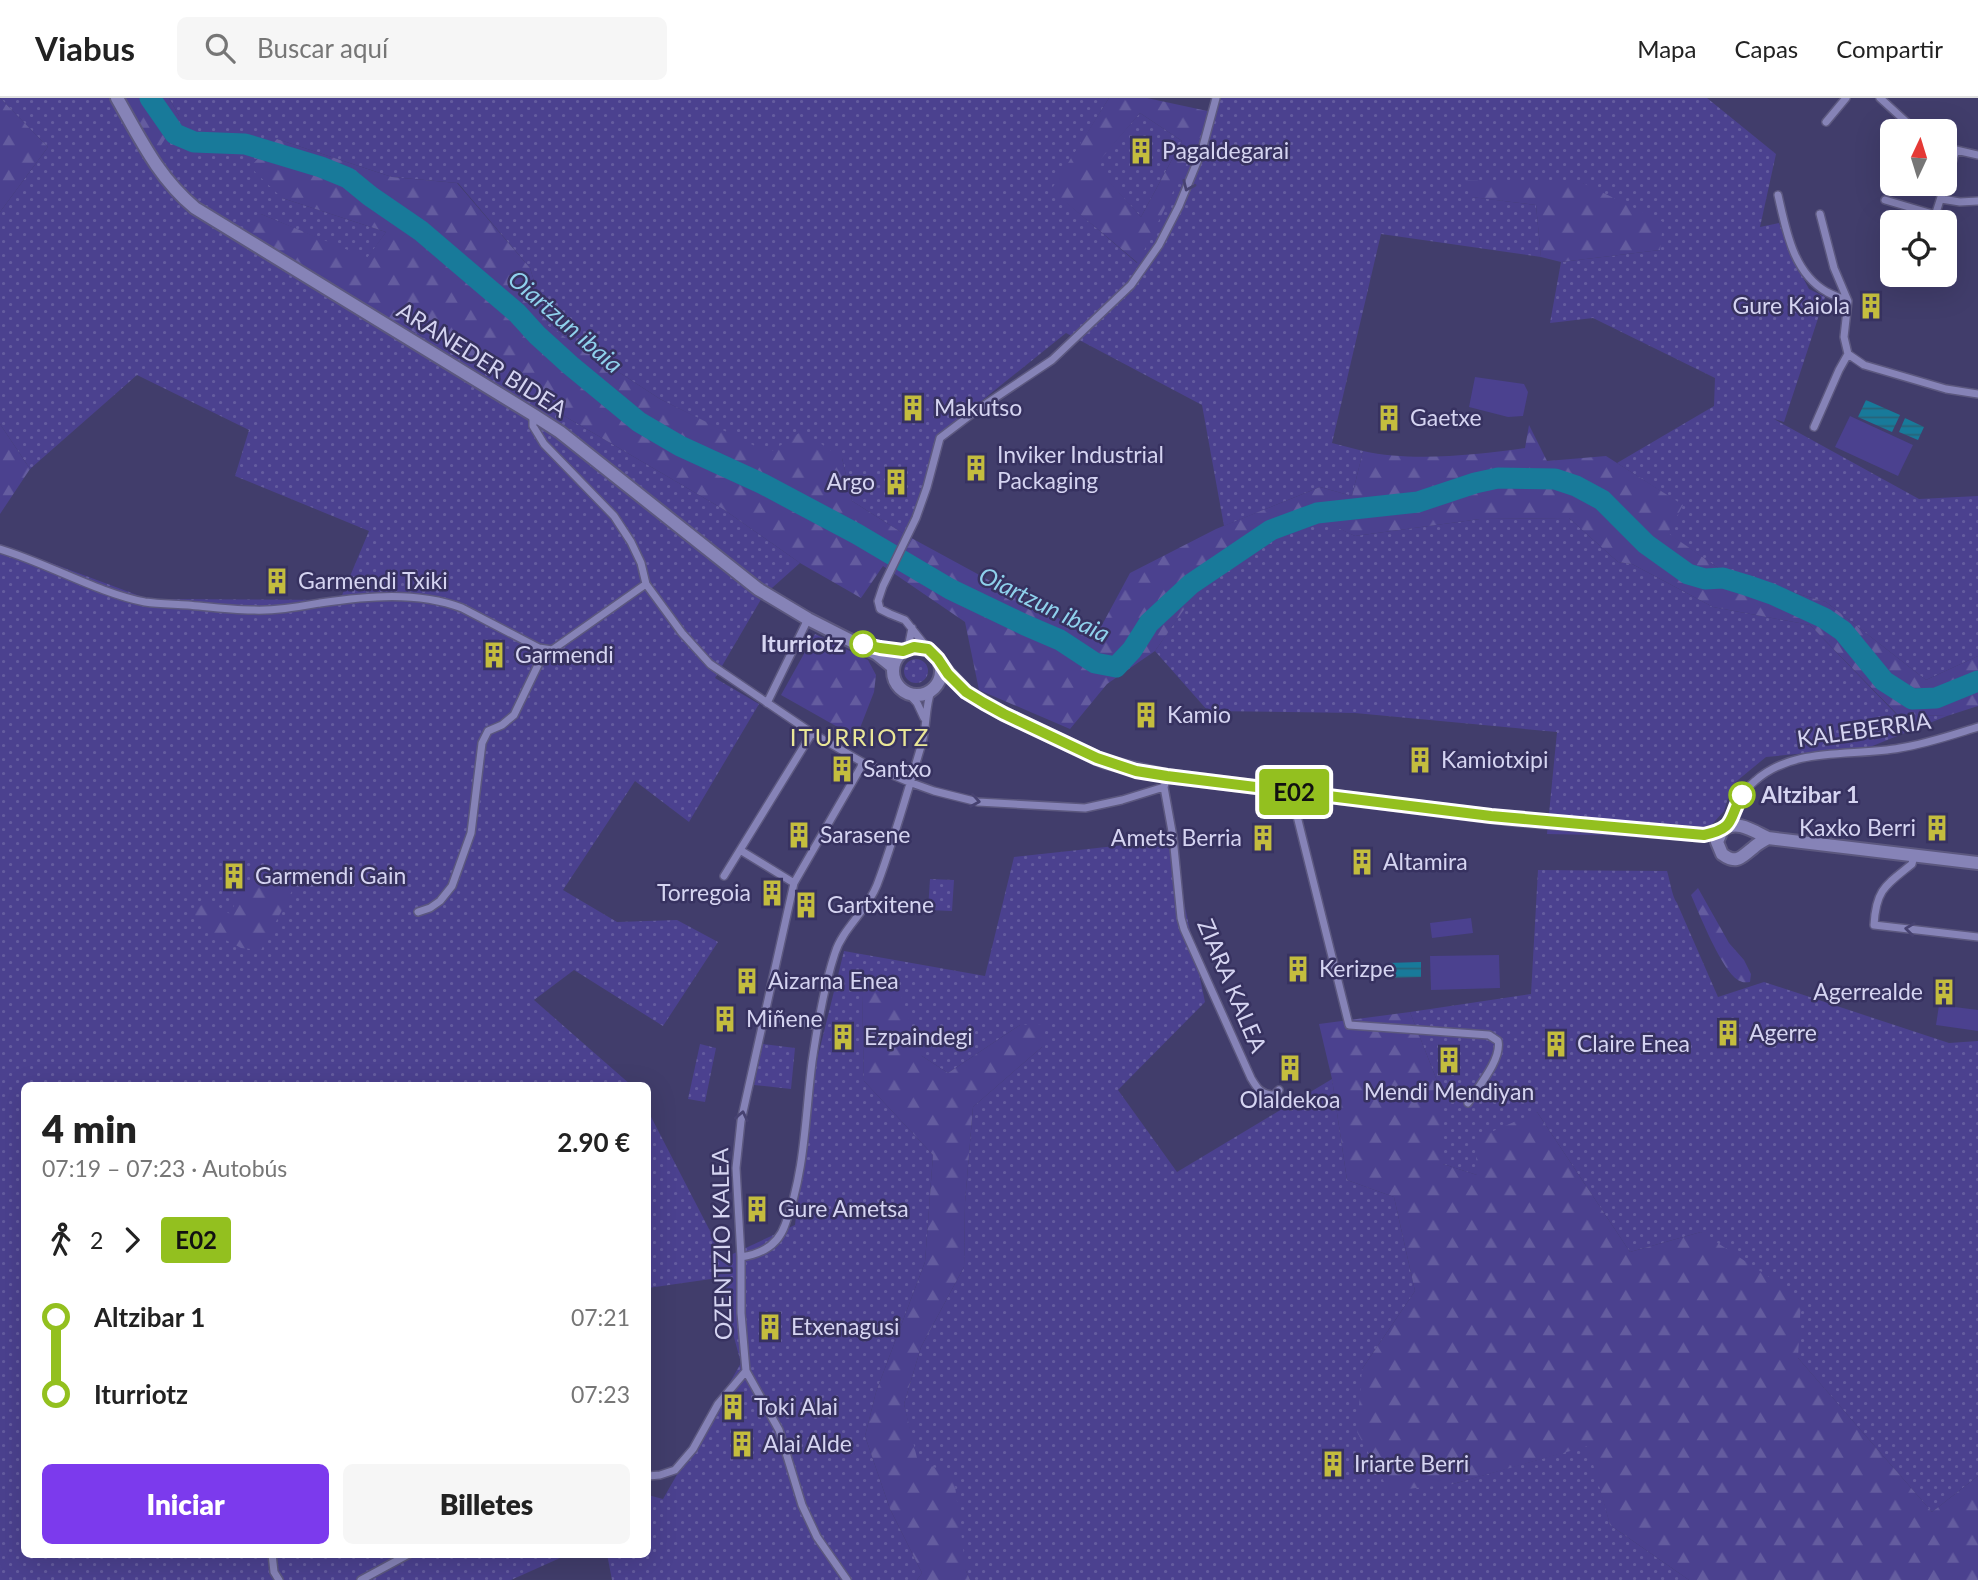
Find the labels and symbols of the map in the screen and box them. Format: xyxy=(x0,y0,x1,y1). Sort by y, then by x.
north arrow xyxy=(1880,119,1956,196)
building icon: Pagaldegarai xyxy=(1126,136,1156,166)
place label: Pagaldegarai xyxy=(1162,136,1289,164)
one-way arrow xyxy=(1182,179,1196,192)
water label: Oiartzun ibaia xyxy=(503,263,629,378)
place label: Gure Kaiola xyxy=(1733,291,1850,319)
building icon: Gure Kaiola xyxy=(1856,291,1886,321)
street label: ARANEDER BIDEA xyxy=(392,296,573,423)
building icon: Makutso xyxy=(898,393,928,423)
place label: Makutso xyxy=(934,393,1022,421)
building icon: Gaetxe xyxy=(1374,403,1404,433)
place label: Gaetxe xyxy=(1410,403,1482,431)
place label: Inviker Industrial Packaging xyxy=(997,440,1164,494)
building icon: Inviker Industrial Packaging xyxy=(961,453,991,483)
place label: Argo xyxy=(827,467,875,495)
building icon: Argo xyxy=(881,467,911,497)
water label: Oiartzun ibaia xyxy=(975,560,1115,648)
building icon: Garmendi Txiki xyxy=(262,566,292,596)
place label: Garmendi Txiki xyxy=(298,566,448,594)
place label: Iturriotz xyxy=(761,629,844,657)
marker: Iturriotz xyxy=(850,631,876,657)
building icon: Garmendi xyxy=(479,640,509,670)
place label: Garmendi xyxy=(515,640,614,668)
building icon: Kamio xyxy=(1131,700,1161,730)
place label: Kamio xyxy=(1167,700,1231,728)
street label: KALEBERRIA xyxy=(1795,706,1933,752)
district label: ITURRIOTZ xyxy=(790,722,930,751)
building icon: Kamiotxipi xyxy=(1405,745,1435,775)
place label: Kamiotxipi xyxy=(1441,745,1549,773)
building icon: Santxo xyxy=(827,754,857,784)
place label: Santxo xyxy=(863,754,932,782)
line badge: E02 xyxy=(1254,769,1334,815)
place label: Altzibar 1 xyxy=(1760,780,1859,808)
marker: Altzibar 1 xyxy=(1729,782,1755,808)
one-way arrow xyxy=(969,793,981,808)
place label: Kaxko Berri xyxy=(1799,813,1916,841)
building icon: Kaxko Berri xyxy=(1922,813,1952,843)
building icon: Sarasene xyxy=(784,820,814,850)
place label: Sarasene xyxy=(820,820,910,848)
place label: Amets Berria xyxy=(1111,823,1242,851)
building icon: Amets Berria xyxy=(1248,823,1278,853)
building icon: Altamira xyxy=(1347,847,1377,877)
place label: Altamira xyxy=(1383,847,1468,875)
building icon: Garmendi Gain xyxy=(219,861,249,891)
place label: Garmendi Gain xyxy=(255,861,406,889)
place label: Torregoia xyxy=(657,878,751,906)
building icon: Torregoia xyxy=(757,878,787,908)
building icon: Gartxitene xyxy=(791,890,821,920)
place label: Gartxitene xyxy=(827,890,934,918)
street label: ZIARA KALEA xyxy=(1192,915,1274,1057)
one-way arrow xyxy=(1904,922,1915,937)
building icon: Kerizpe xyxy=(1283,954,1313,984)
place label: Kerizpe xyxy=(1319,954,1395,982)
building icon: Aizarna Enea xyxy=(732,966,762,996)
place label: Aizarna Enea xyxy=(768,966,899,994)
place label: Agerrealde xyxy=(1813,977,1923,1005)
building icon: Agerrealde xyxy=(1929,977,1959,1007)
building icon: Miñene xyxy=(710,1004,740,1034)
place label: Miñene xyxy=(746,1004,823,1032)
building icon: Agerre xyxy=(1713,1018,1743,1048)
place label: Agerre xyxy=(1749,1018,1817,1046)
building icon: Ezpaindegi xyxy=(828,1022,858,1052)
place label: Ezpaindegi xyxy=(864,1022,973,1050)
building icon: Claire Enea xyxy=(1541,1029,1571,1059)
place label: Claire Enea xyxy=(1577,1029,1690,1057)
building icon: Mendi Mendiyan xyxy=(1434,1045,1464,1075)
building icon: Olaldekoa xyxy=(1275,1053,1305,1083)
place label: Mendi Mendiyan xyxy=(1364,1077,1534,1105)
place label: Olaldekoa xyxy=(1239,1085,1341,1113)
one-way arrow xyxy=(734,1110,749,1122)
street label: OZENTZIO KALEA xyxy=(705,1147,737,1340)
building icon: Gure Ametsa xyxy=(742,1194,772,1224)
place label: Gure Ametsa xyxy=(778,1194,909,1222)
building icon: Etxenagusi xyxy=(755,1312,785,1342)
place label: Etxenagusi xyxy=(791,1312,900,1340)
building icon: Toki Alai xyxy=(718,1392,748,1422)
place label: Toki Alai xyxy=(754,1392,838,1420)
building icon: Alai Alde xyxy=(727,1429,757,1459)
place label: Alai Alde xyxy=(763,1429,852,1457)
building icon: Iriarte Berri xyxy=(1318,1449,1348,1479)
place label: Iriarte Berri xyxy=(1354,1449,1469,1477)

